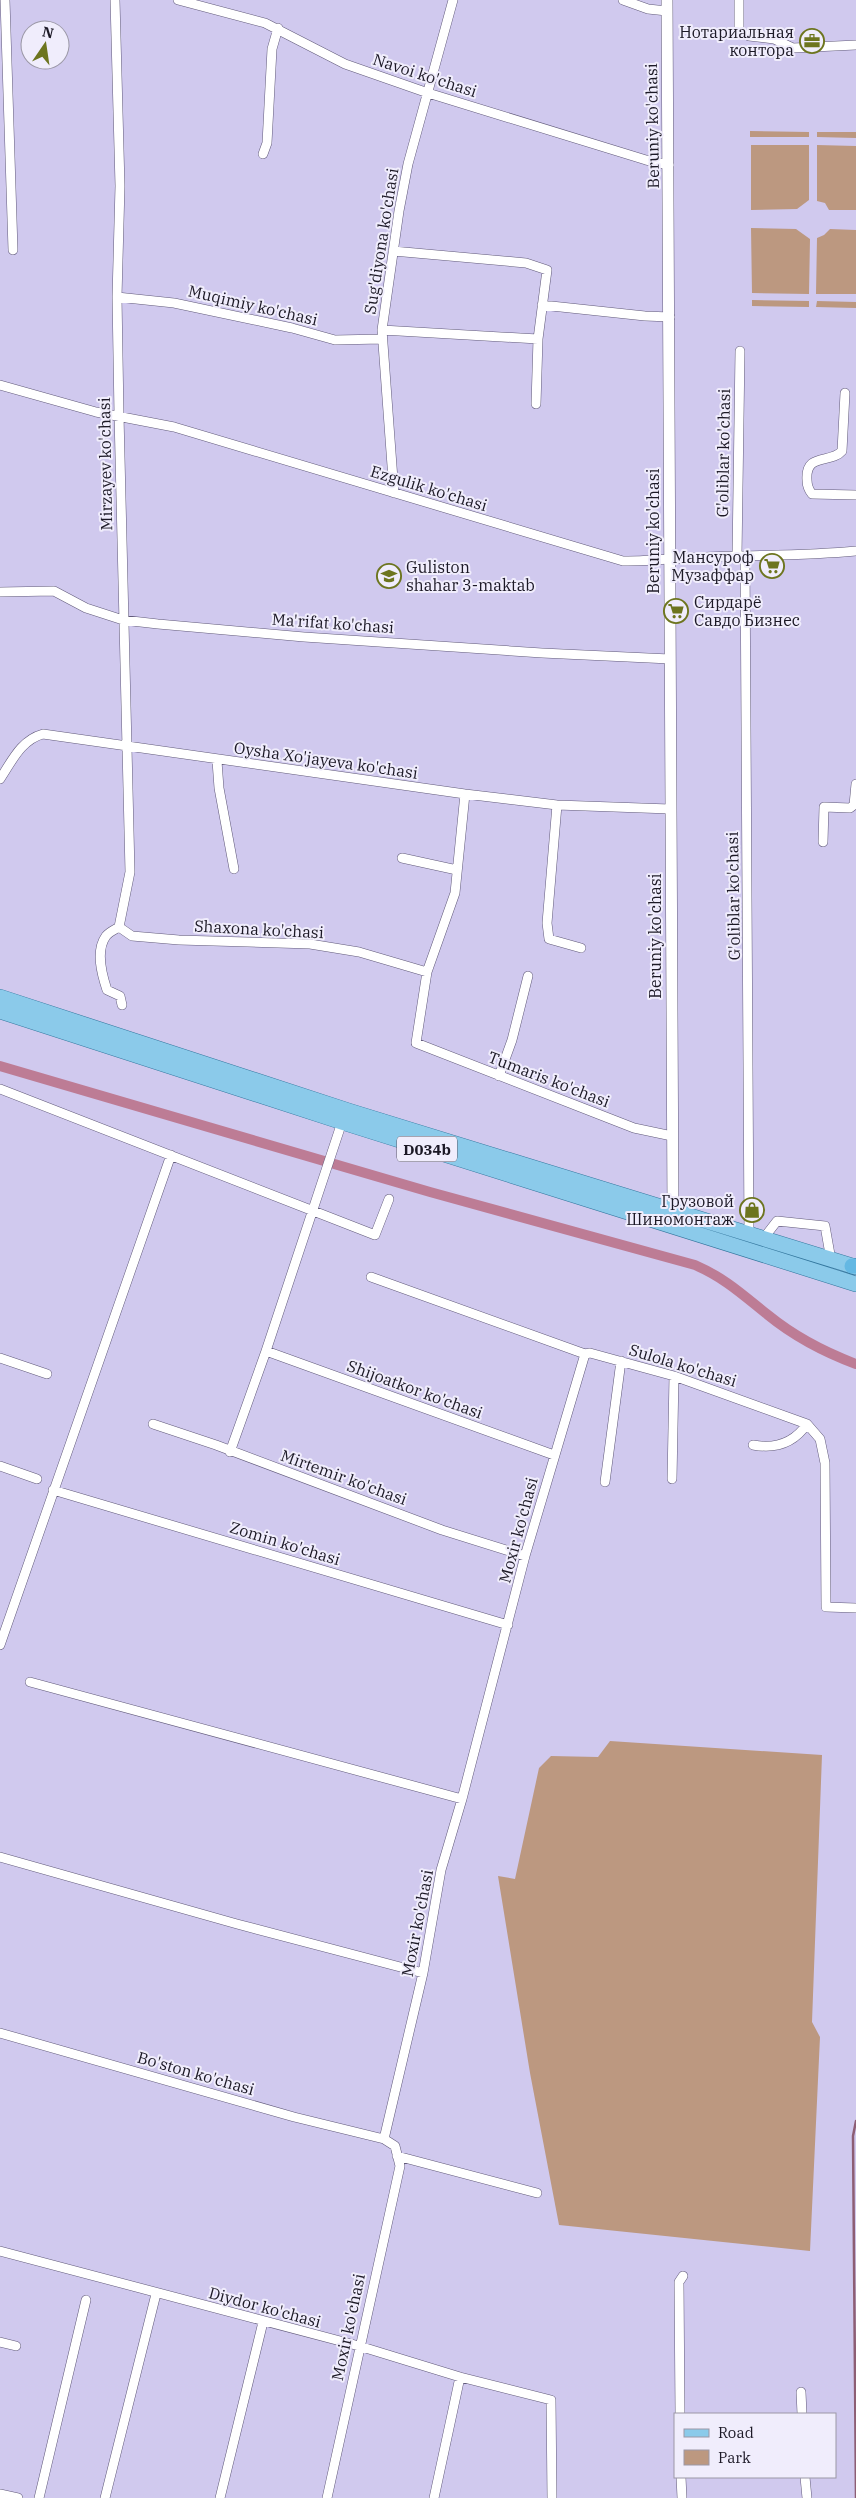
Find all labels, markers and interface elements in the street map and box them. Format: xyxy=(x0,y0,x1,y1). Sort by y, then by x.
north arrow xyxy=(20,20,70,70)
text: N xyxy=(41,22,55,42)
place label: Нотариальная контора xyxy=(679,22,794,60)
office icon: Нотариальная контора xyxy=(799,28,825,54)
street label: Navoi ko'chasi xyxy=(370,49,480,101)
street label: Beruniy ko'chasi xyxy=(641,63,663,189)
street label: Sug'diyona ko'chasi xyxy=(360,166,402,316)
street label: Muqimiy ko'chasi xyxy=(186,280,320,330)
street label: G'oliblar ko'chasi xyxy=(712,388,734,518)
street label: Mirzayev ko'chasi xyxy=(94,397,116,531)
street label: Ezgulik ko'chasi xyxy=(368,461,490,515)
street label: Beruniy ko'chasi xyxy=(643,468,663,594)
place label: Мансуроф Музаффар xyxy=(671,547,754,585)
supermarket icon: Мансуроф Музаффар xyxy=(759,553,785,579)
place label: Guliston shahar 3-maktab xyxy=(406,557,535,595)
school or university icon: Guliston shahar 3-maktab xyxy=(376,563,402,589)
place label: Сирдарё Савдо Бизнес xyxy=(694,592,800,630)
supermarket icon: Сирдарё Савдо Бизнес xyxy=(663,598,689,624)
street label: Ma'rifat ko'chasi xyxy=(271,609,395,637)
street label: Oysha Xo'jayeva ko'chasi xyxy=(233,737,419,783)
street label: G'oliblar ko'chasi xyxy=(722,831,744,961)
street label: Beruniy ko'chasi xyxy=(645,873,665,999)
street label: Shaxona ko'chasi xyxy=(194,916,324,942)
street label: Tumaris ko'chasi xyxy=(485,1047,613,1111)
road number: D034b xyxy=(397,1136,457,1162)
place label: Грузовой Шиномонтаж xyxy=(626,1191,734,1229)
shop icon: Грузовой Шиномонтаж xyxy=(739,1197,765,1223)
street label: Sulola ko'chasi xyxy=(627,1339,739,1391)
street label: Shijoatkor ko'chasi xyxy=(344,1355,486,1423)
street label: Mirtemir ko'chasi xyxy=(278,1445,410,1509)
street label: Moxir ko'chasi xyxy=(494,1475,542,1585)
street label: Zomin ko'chasi xyxy=(227,1517,343,1569)
street label: Moxir ko'chasi xyxy=(397,1868,437,1978)
street label: Bo'ston ko'chasi xyxy=(135,2047,257,2099)
street label: Moxir ko'chasi xyxy=(327,2272,369,2382)
street label: Diydor ko'chasi xyxy=(207,2282,323,2332)
legend xyxy=(674,2413,836,2478)
text: Road xyxy=(718,2423,754,2442)
text: Park xyxy=(718,2448,751,2467)

